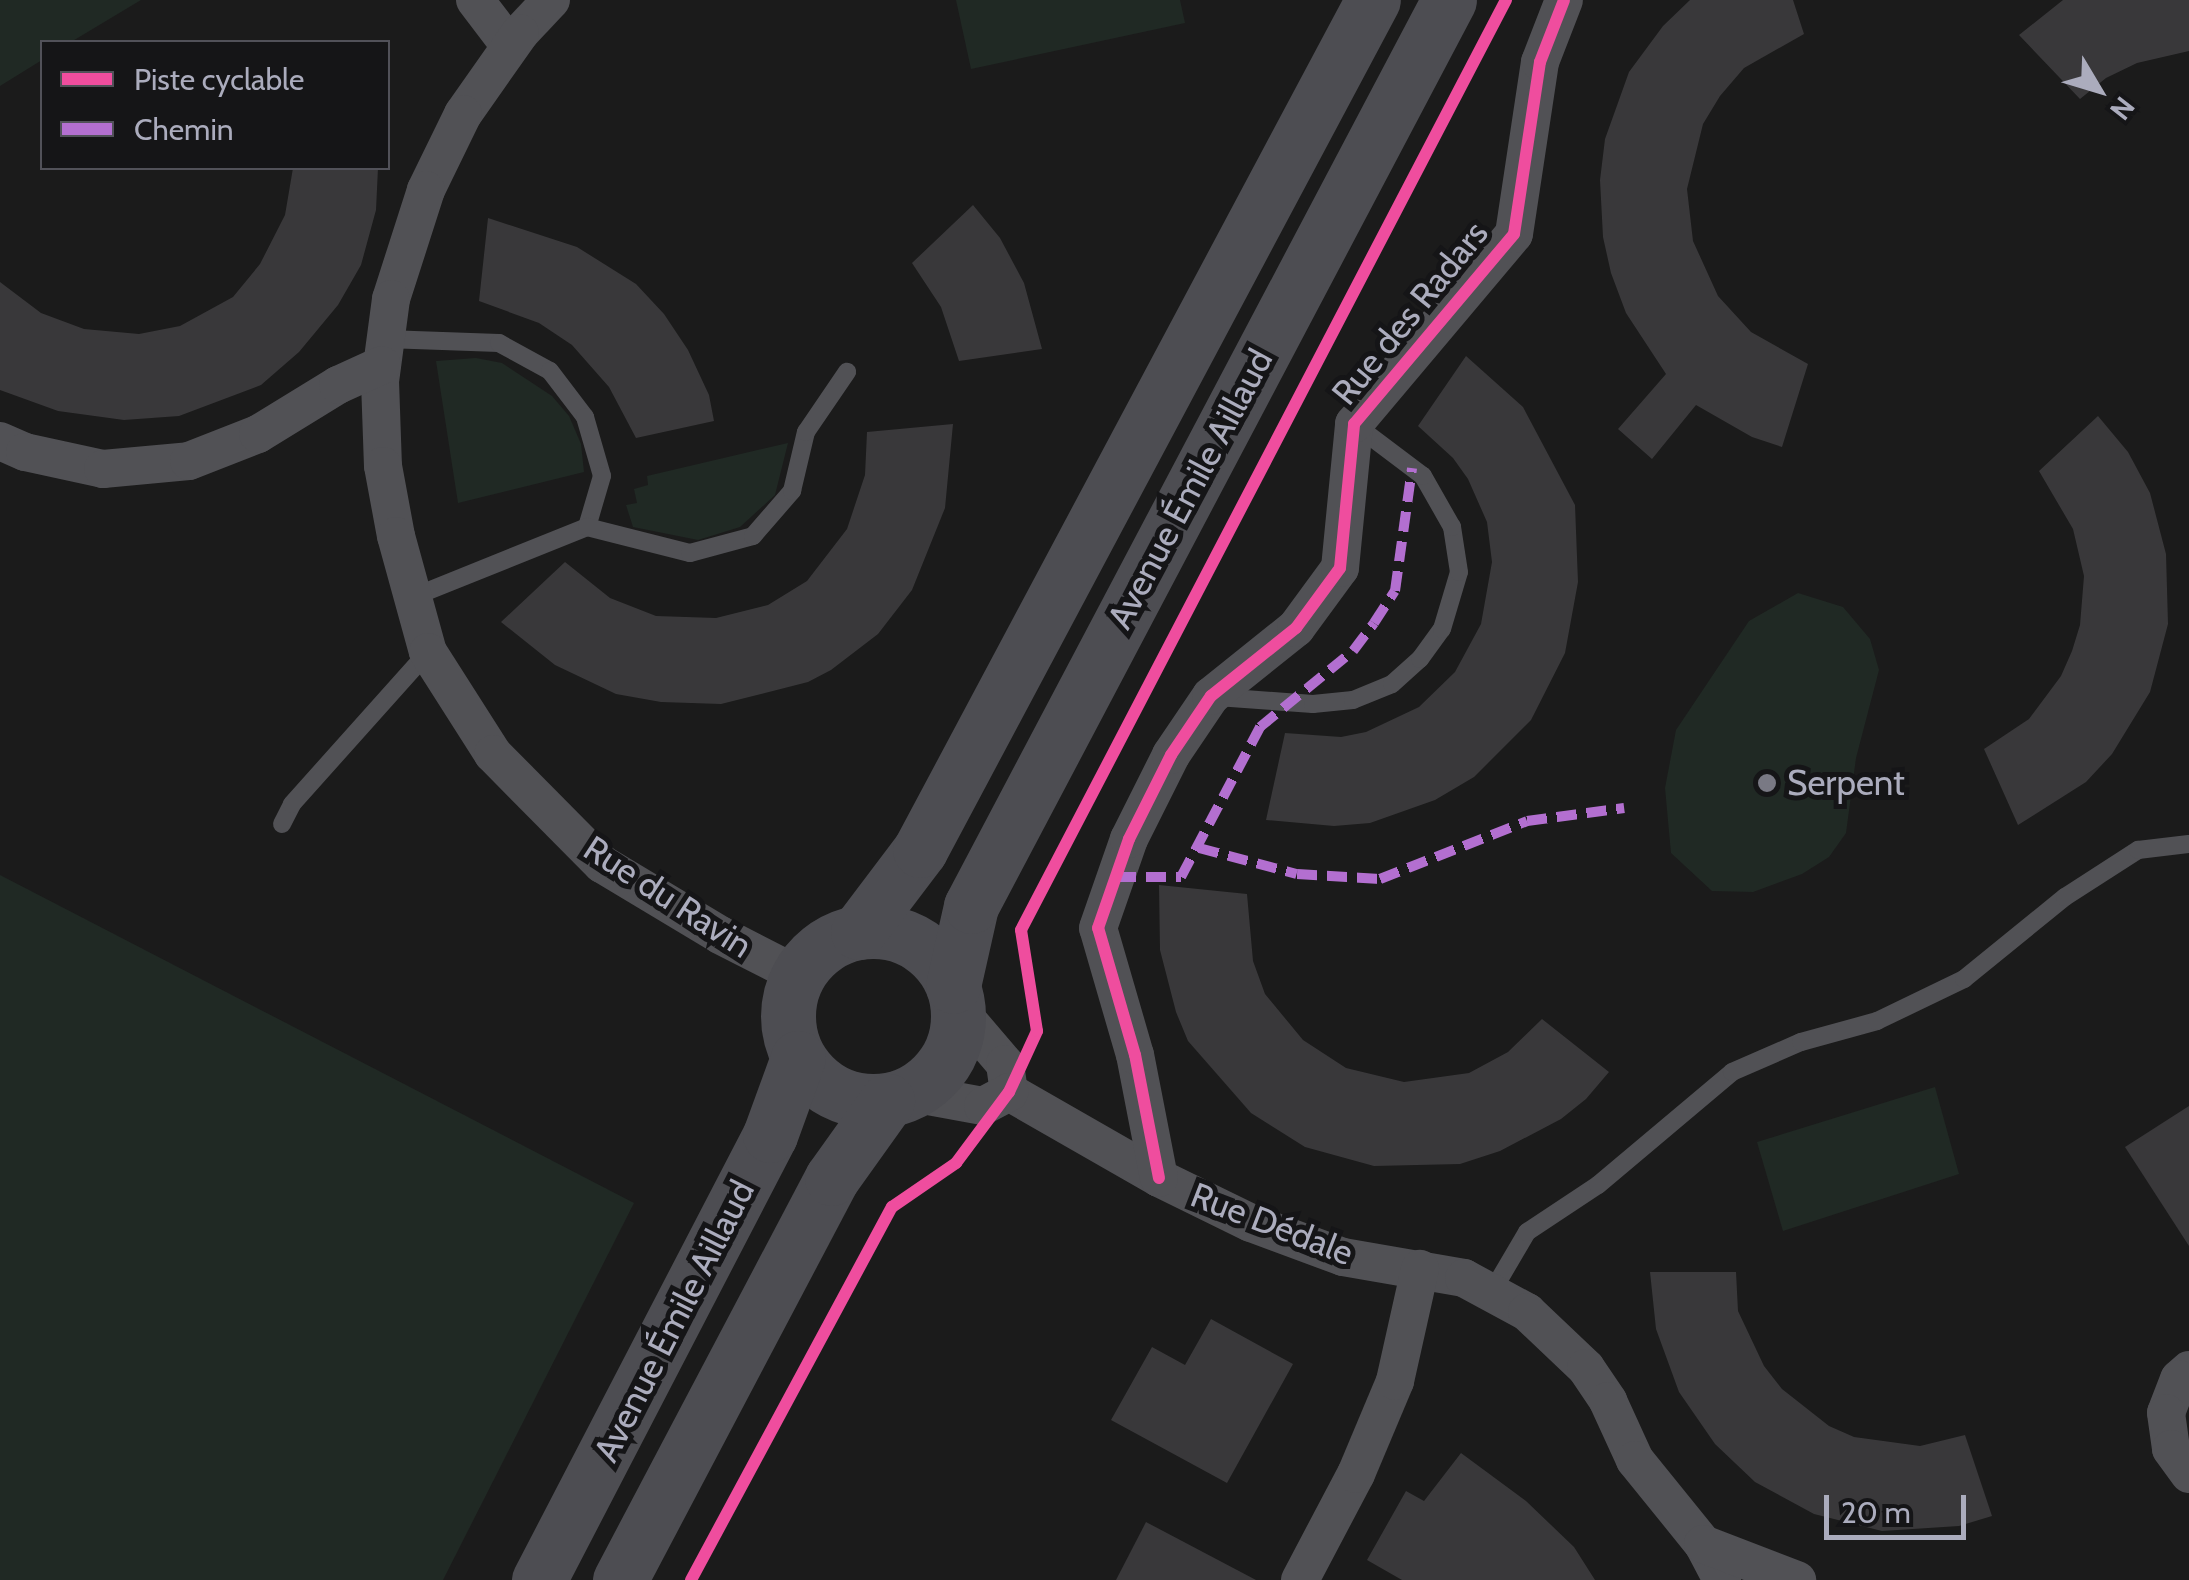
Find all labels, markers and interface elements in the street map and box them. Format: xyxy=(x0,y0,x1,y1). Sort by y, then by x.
legend xyxy=(40,40,390,170)
north arrow xyxy=(2049,40,2149,140)
text: Piste cyclable xyxy=(134,61,304,98)
text: N xyxy=(2103,90,2142,127)
text: Chemin xyxy=(134,111,234,148)
street label: Rue des Radars xyxy=(1323,213,1497,413)
street label: Avenue Émile Aillaud xyxy=(1099,342,1281,636)
place label: Serpent xyxy=(1787,762,1905,804)
marker: Serpent xyxy=(1756,772,1778,794)
street label: Rue du Ravin xyxy=(576,827,760,967)
street label: Avenue Émile Aillaud xyxy=(585,1173,763,1469)
street label: Rue Dédale xyxy=(1185,1174,1359,1274)
scale bar xyxy=(1829,1475,1972,1537)
text: 20 m xyxy=(1841,1494,1911,1531)

